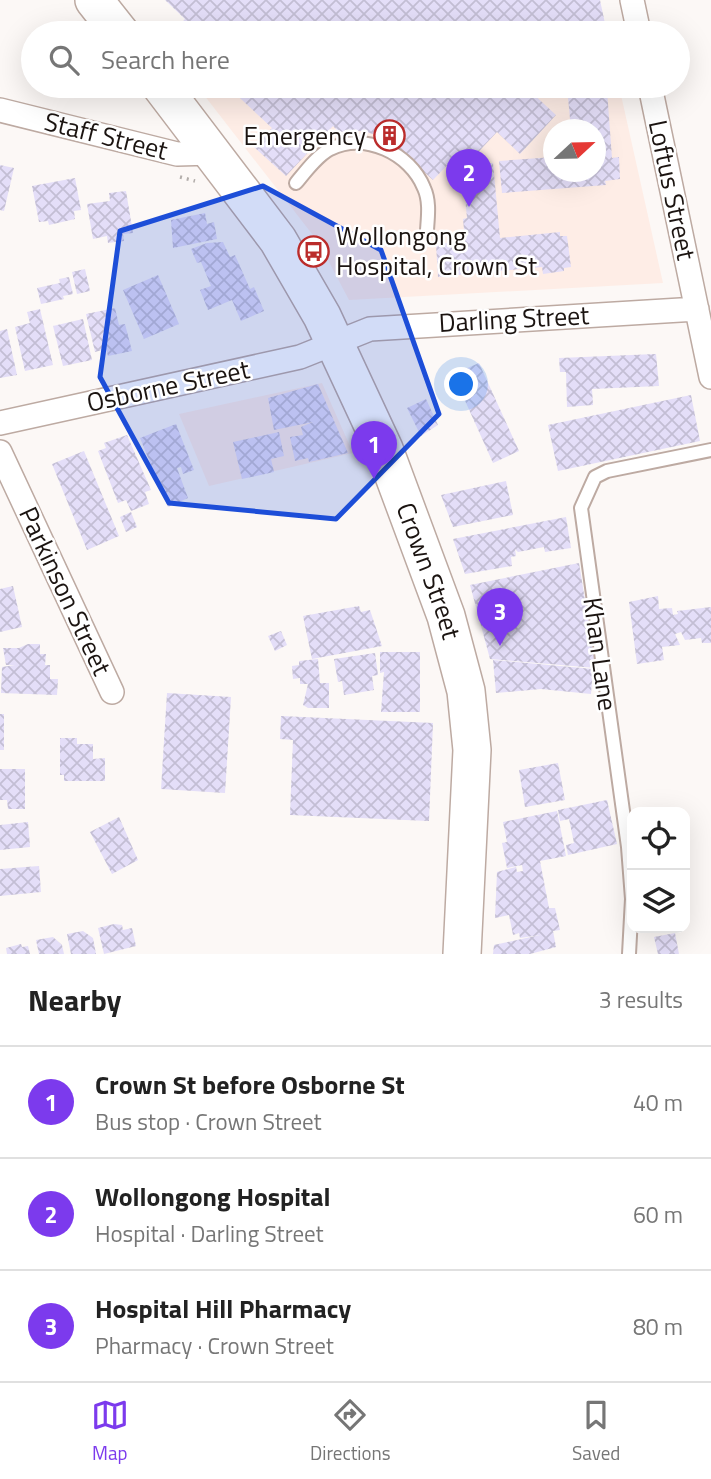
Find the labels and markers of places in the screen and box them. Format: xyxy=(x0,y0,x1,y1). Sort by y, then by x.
place label: Emergency xyxy=(244,116,366,155)
building icon: Emergency xyxy=(372,119,406,153)
pin: 2 xyxy=(446,149,492,207)
place label: Wollongong Hospital, Crown St xyxy=(336,216,537,285)
bus stop icon: Wollongong Hospital, Crown St xyxy=(296,234,330,268)
pin: 1 xyxy=(351,421,397,479)
pin: 3 xyxy=(477,588,523,646)

